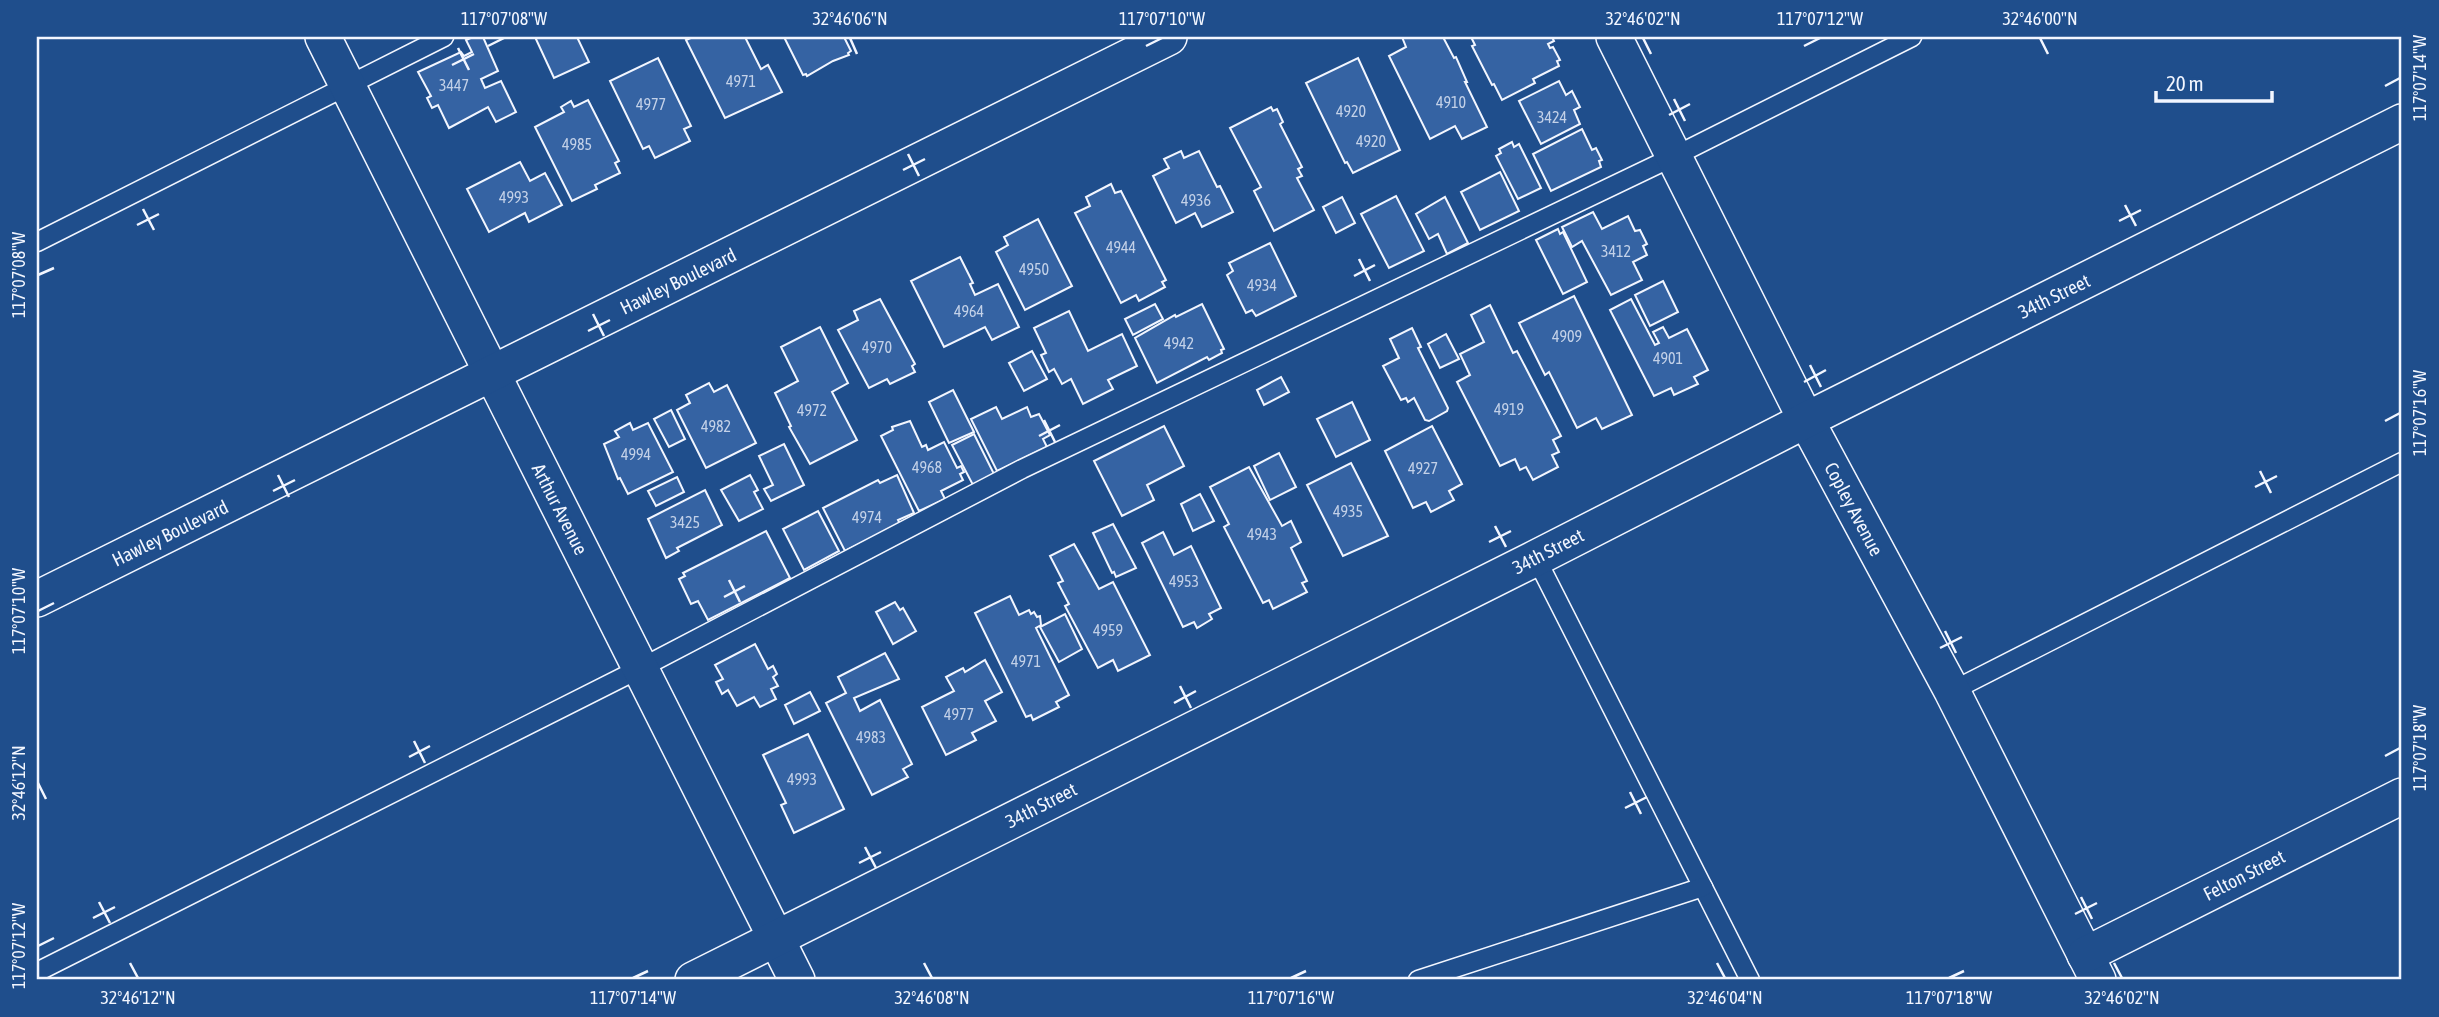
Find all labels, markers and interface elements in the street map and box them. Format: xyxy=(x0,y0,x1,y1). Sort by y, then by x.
text: 117°07'08"W xyxy=(461,8,547,29)
text: 32°46'06"N xyxy=(812,8,888,29)
text: 117°07'10"W xyxy=(1119,8,1205,29)
text: 32°46'02"N xyxy=(1605,8,1681,29)
text: 117°07'12"W xyxy=(1777,8,1863,29)
text: 32°46'00"N xyxy=(2002,8,2078,29)
text: 117°07'14"W xyxy=(2409,35,2430,121)
scale bar xyxy=(2156,60,2271,104)
text: 20 m xyxy=(2166,71,2204,95)
house number: 4971 xyxy=(726,72,756,90)
house number: 3447 xyxy=(439,76,469,94)
house number: 4910 xyxy=(1436,93,1466,111)
house number: 4977 xyxy=(636,95,666,113)
house number: 4920 xyxy=(1336,102,1366,120)
house number: 3424 xyxy=(1537,108,1567,126)
house number: 4920 xyxy=(1356,132,1386,150)
house number: 4985 xyxy=(562,135,592,153)
house number: 4993 xyxy=(499,188,529,206)
house number: 4936 xyxy=(1181,191,1211,209)
text: 117°07'08"W xyxy=(8,232,29,318)
house number: 4944 xyxy=(1106,238,1136,256)
house number: 3412 xyxy=(1601,242,1631,260)
street label: Hawley Boulevard xyxy=(616,243,740,319)
house number: 4950 xyxy=(1019,260,1049,278)
street label: 34th Street xyxy=(2015,269,2093,323)
house number: 4934 xyxy=(1247,276,1277,294)
house number: 4964 xyxy=(954,302,984,320)
house number: 4909 xyxy=(1552,327,1582,345)
house number: 4942 xyxy=(1164,334,1194,352)
house number: 4970 xyxy=(862,338,892,356)
house number: 4901 xyxy=(1653,349,1683,367)
text: 117°07'16"W xyxy=(2409,370,2430,456)
house number: 4919 xyxy=(1494,400,1524,418)
house number: 4972 xyxy=(797,401,827,419)
house number: 4982 xyxy=(701,417,731,435)
house number: 4994 xyxy=(621,445,651,463)
house number: 4968 xyxy=(912,458,942,476)
street label: Copley Avenue xyxy=(1820,458,1888,560)
house number: 4927 xyxy=(1408,459,1438,477)
street label: Arthur Avenue xyxy=(528,460,592,558)
street label: Hawley Boulevard xyxy=(108,495,232,571)
house number: 4935 xyxy=(1333,502,1363,520)
house number: 4974 xyxy=(852,508,882,526)
house number: 3425 xyxy=(670,513,700,531)
street label: 34th Street xyxy=(1509,524,1587,578)
house number: 4943 xyxy=(1247,525,1277,543)
text: 117°07'10"W xyxy=(8,568,29,654)
house number: 4953 xyxy=(1169,572,1199,590)
house number: 4959 xyxy=(1093,621,1123,639)
house number: 4971 xyxy=(1011,652,1041,670)
house number: 4977 xyxy=(944,705,974,723)
text: 117°07'18"W xyxy=(2409,705,2430,791)
house number: 4983 xyxy=(856,728,886,746)
text: 32°46'12"N xyxy=(8,745,29,821)
house number: 4993 xyxy=(787,770,817,788)
street label: 34th Street xyxy=(1002,778,1080,832)
street label: Felton Street xyxy=(2200,845,2288,905)
text: 117°07'12"W xyxy=(8,903,29,989)
text: 32°46'12"N xyxy=(100,987,176,1008)
text: 117°07'14"W xyxy=(590,987,676,1008)
text: 32°46'08"N xyxy=(894,987,970,1008)
text: 117°07'16"W xyxy=(1248,987,1334,1008)
text: 32°46'04"N xyxy=(1687,987,1763,1008)
text: 117°07'18"W xyxy=(1906,987,1992,1008)
text: 32°46'02"N xyxy=(2084,987,2160,1008)

